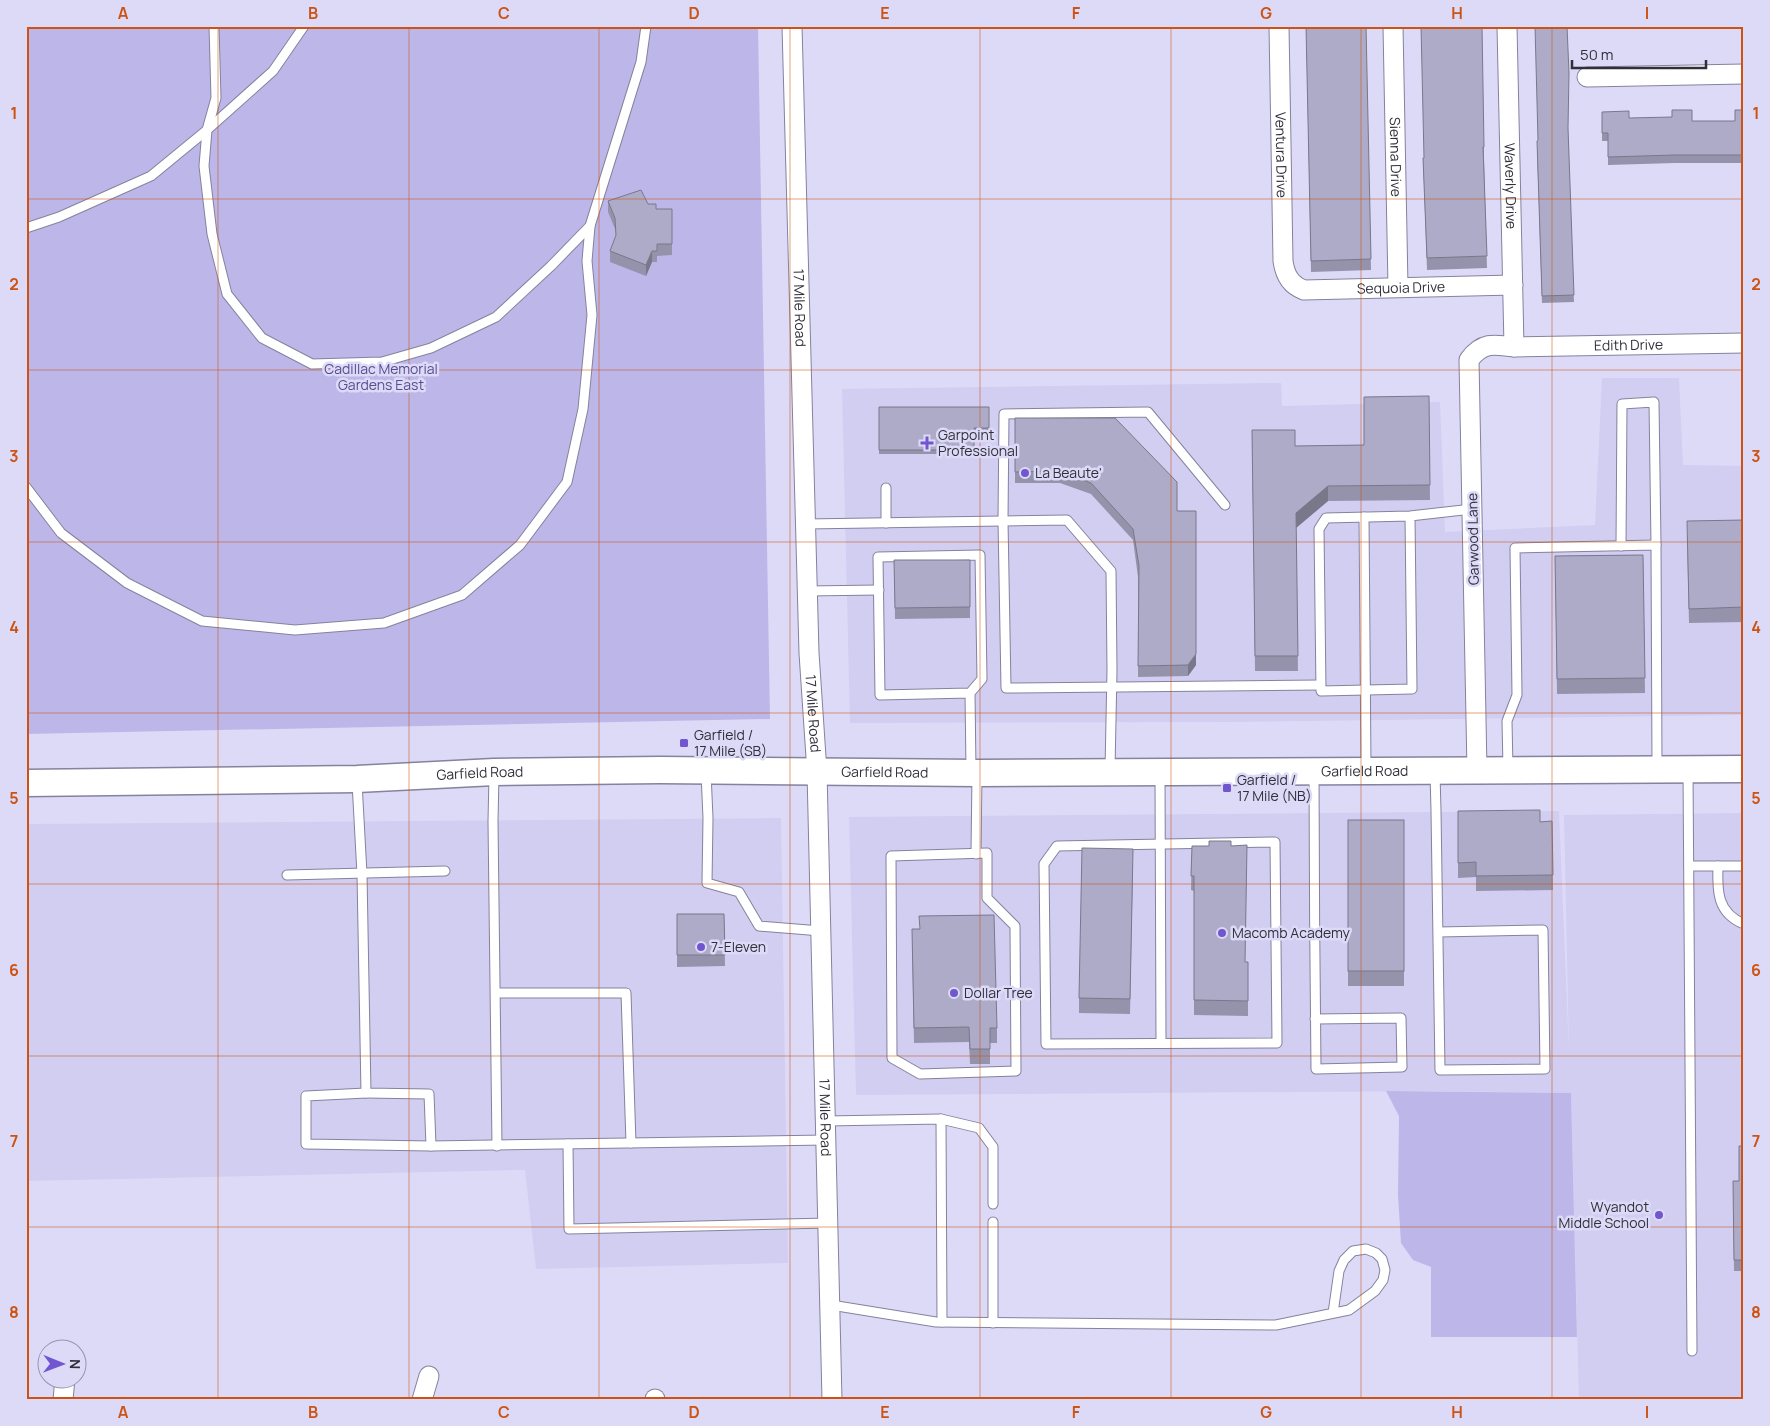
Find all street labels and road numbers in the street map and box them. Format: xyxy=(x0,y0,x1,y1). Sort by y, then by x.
street label: Ventura Drive xyxy=(1271,112,1292,198)
street label: Sienna Drive xyxy=(1386,117,1406,197)
street label: Waverly Drive xyxy=(1501,143,1521,229)
street label: 17 Mile Road xyxy=(790,269,811,347)
street label: Sequoia Drive xyxy=(1357,277,1445,298)
street label: Edith Drive xyxy=(1594,334,1663,355)
street label: Garwood Lane xyxy=(1462,493,1483,585)
street label: 17 Mile Road xyxy=(801,674,826,753)
street label: Garfield Road xyxy=(1321,761,1408,780)
street label: Garfield Road xyxy=(436,762,523,784)
street label: Garfield Road xyxy=(841,762,928,782)
street label: 17 Mile Road xyxy=(815,1078,836,1157)

